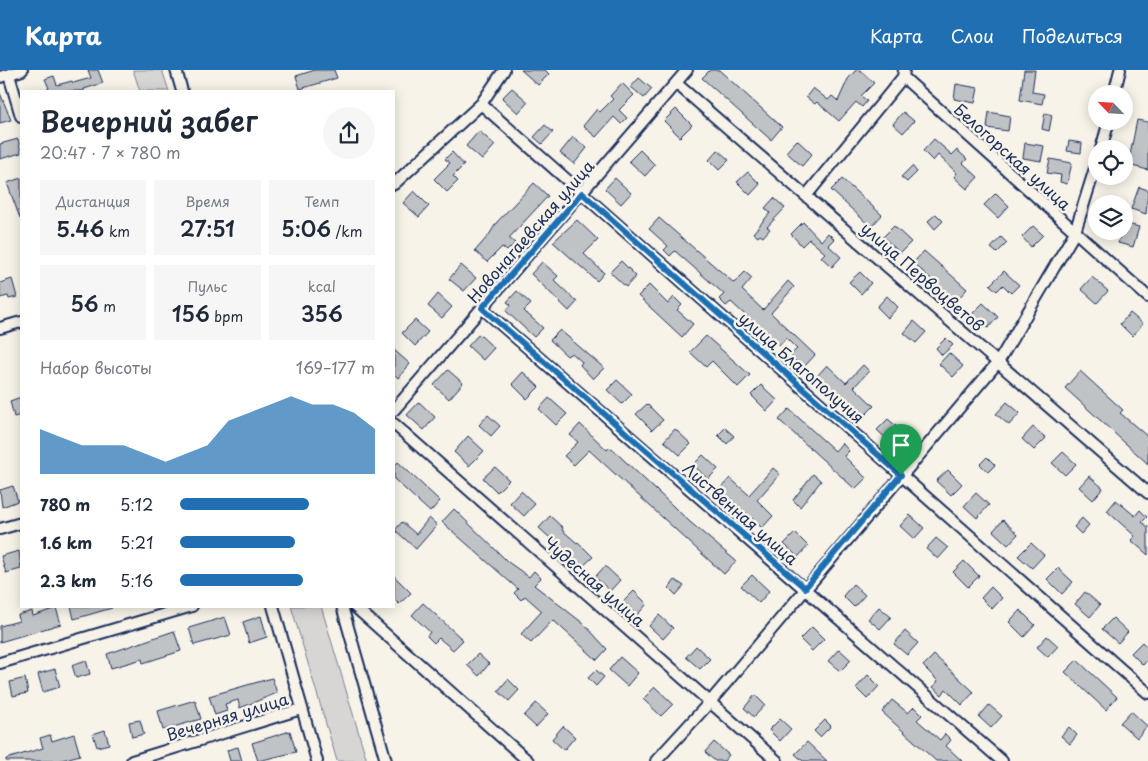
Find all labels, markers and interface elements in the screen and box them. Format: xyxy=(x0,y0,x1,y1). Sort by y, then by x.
text: Карта xyxy=(25,17,102,53)
text: Карта xyxy=(870,22,923,49)
text: Слои xyxy=(951,22,994,49)
text: Поделиться xyxy=(1022,22,1123,49)
north arrow xyxy=(1088,85,1132,130)
map controls xyxy=(1088,85,1133,240)
street label: Белогорская улица xyxy=(949,97,1077,215)
text: Вечерний забег xyxy=(40,99,258,142)
button: share xyxy=(323,107,375,159)
text: 20:47 · 7 × 780 m xyxy=(40,140,181,164)
button: locate xyxy=(1088,140,1133,185)
street label: Новонагаевская улица xyxy=(461,154,599,308)
text: Дистанция xyxy=(56,191,130,212)
text: Время xyxy=(185,191,230,212)
text: Темп xyxy=(304,191,340,212)
button: layers xyxy=(1088,195,1133,240)
text: 5.46 xyxy=(56,212,104,244)
text: 27:51 xyxy=(180,212,235,244)
text: 5:06 xyxy=(281,212,331,244)
street label: улица Первоцветов xyxy=(856,216,990,336)
text: km xyxy=(104,221,130,242)
text: /km xyxy=(331,221,362,242)
text: Пульс xyxy=(188,276,227,297)
text: kcal xyxy=(308,276,336,297)
text: 56 xyxy=(70,287,99,319)
text: m xyxy=(99,296,116,317)
text: 156 xyxy=(172,297,210,329)
text: 356 xyxy=(301,297,343,329)
text: bpm xyxy=(210,306,243,327)
street label: улица Благополучия xyxy=(734,306,870,428)
text: Набор высоты xyxy=(40,355,152,379)
text: 169–177 m xyxy=(296,355,375,379)
pin xyxy=(880,424,922,475)
icon: arrive xyxy=(887,431,915,459)
street label: Лиственная улица xyxy=(678,456,804,570)
text: 780 m xyxy=(40,492,90,516)
text: 5:12 xyxy=(120,492,153,516)
text: 1.6 km xyxy=(40,530,92,554)
text: 5:21 xyxy=(120,530,153,554)
street label: Чудесная улица xyxy=(539,530,651,632)
text: 2.3 km xyxy=(40,568,96,592)
text: 5:16 xyxy=(120,568,153,592)
street label: Вечерняя улица xyxy=(163,686,291,746)

